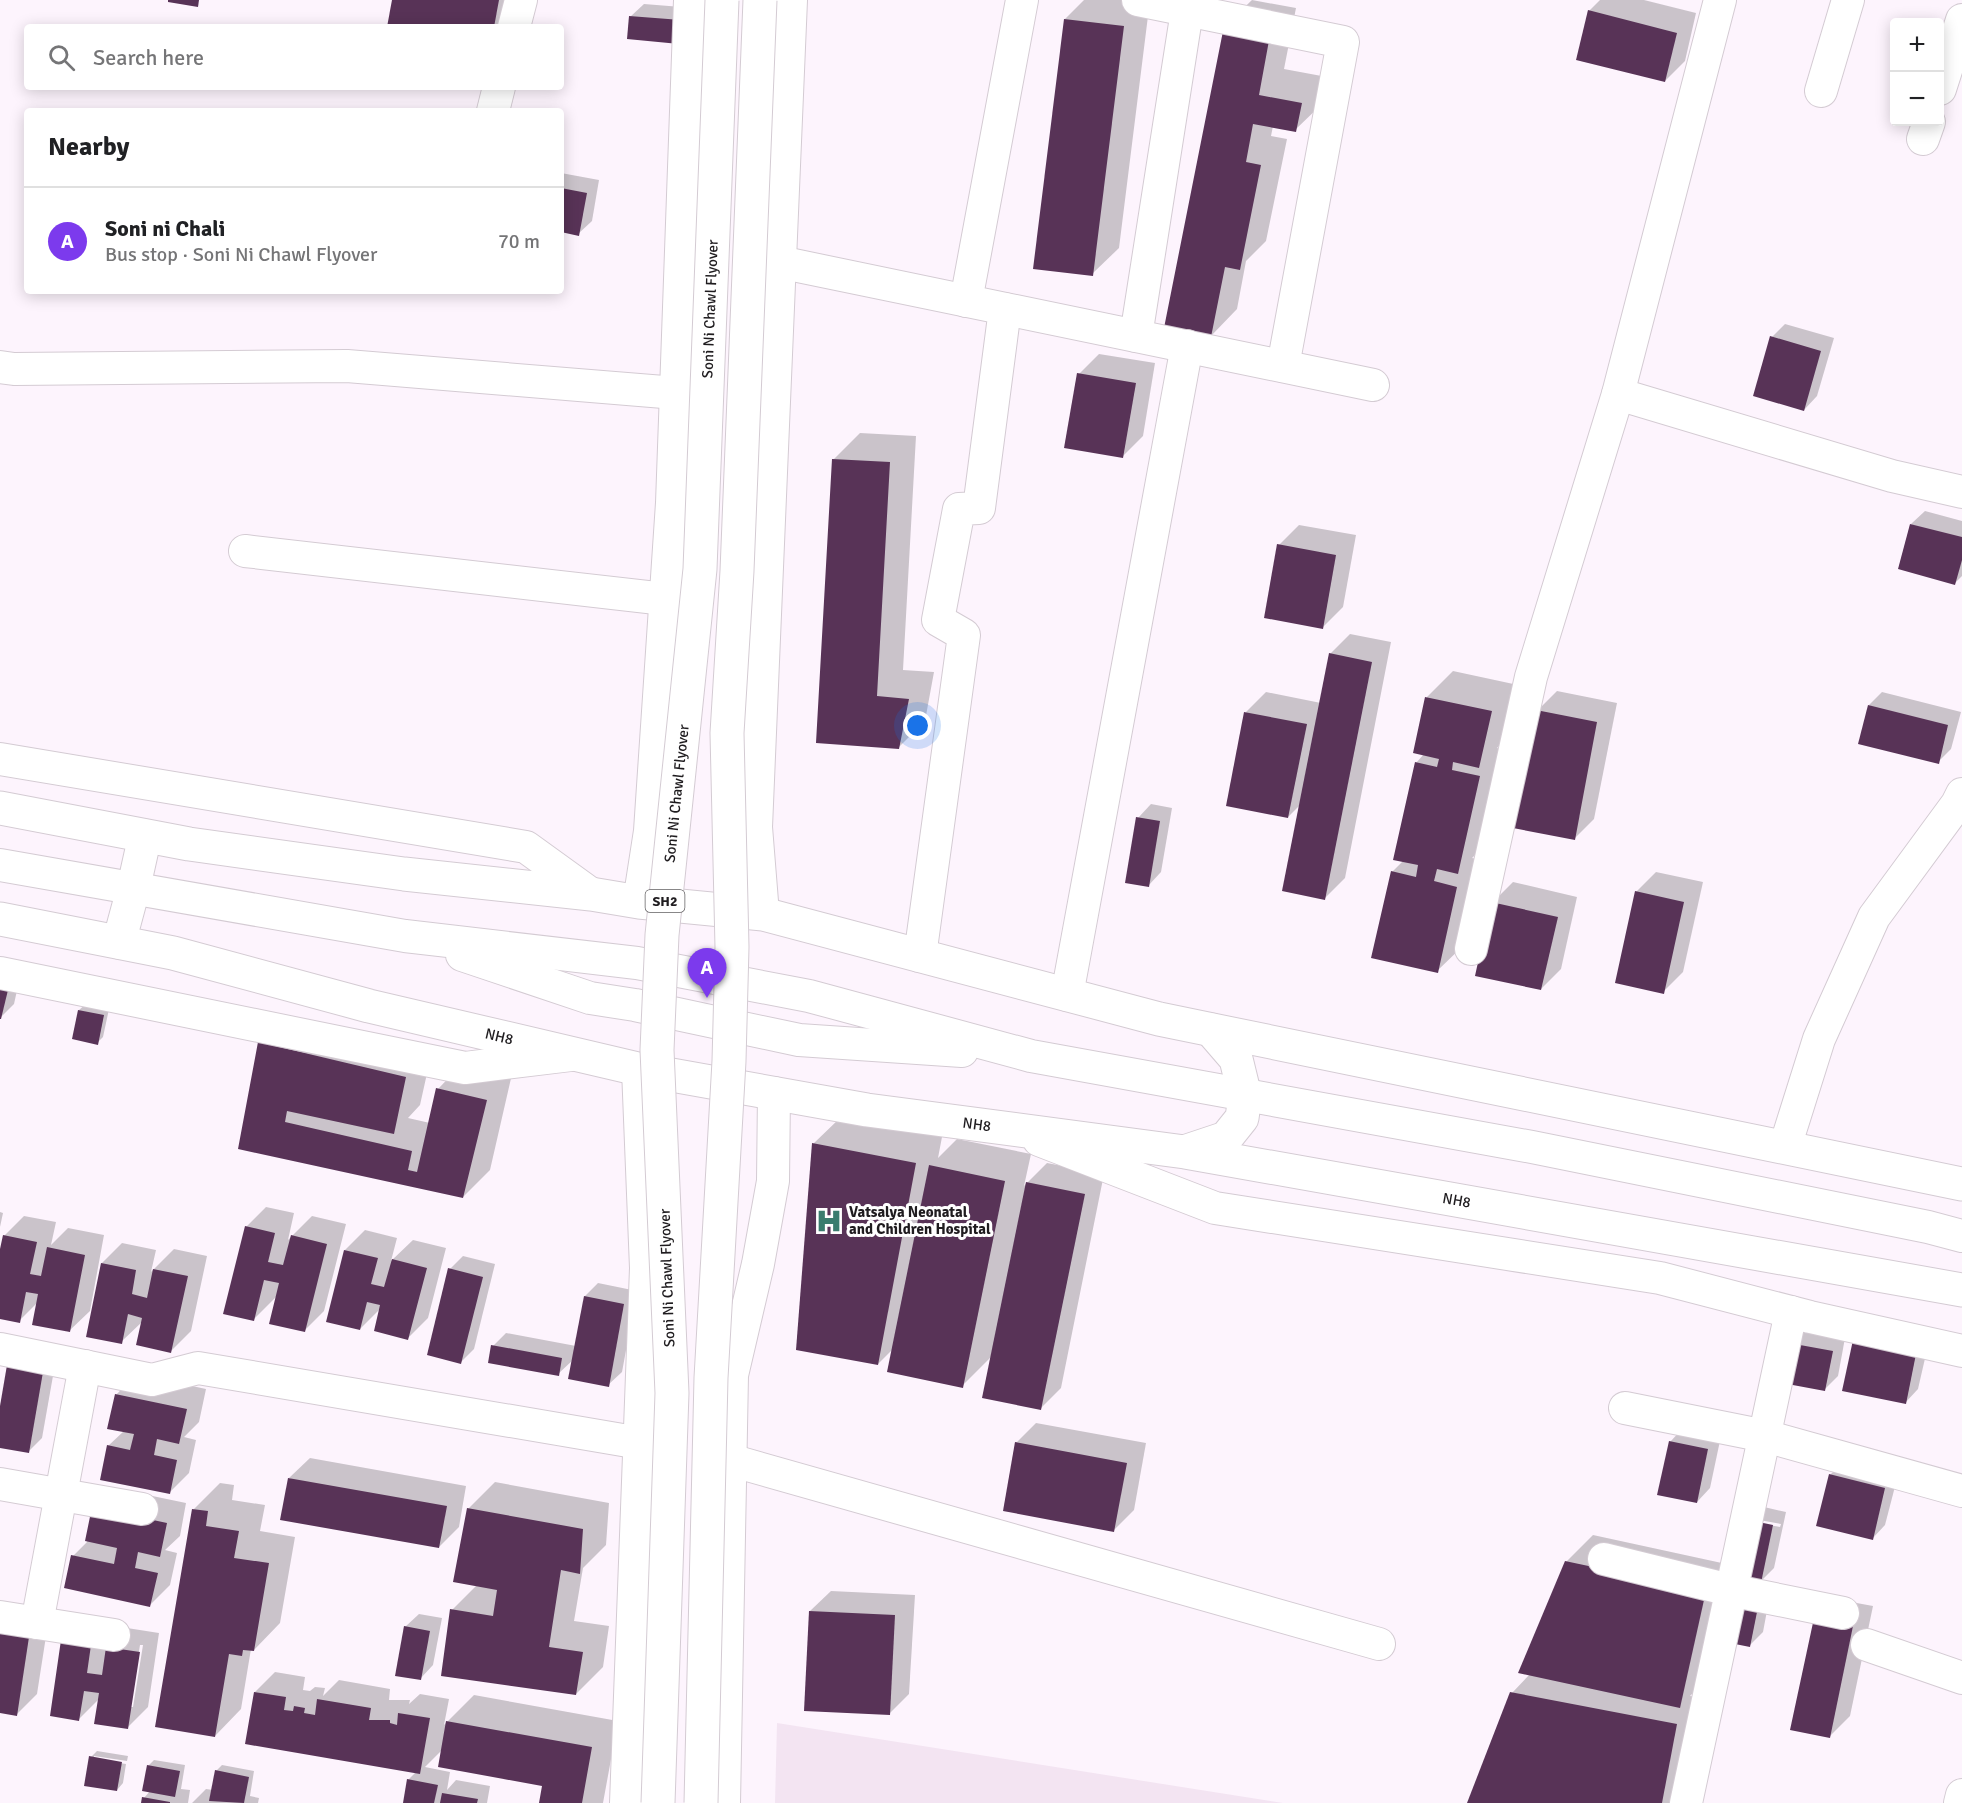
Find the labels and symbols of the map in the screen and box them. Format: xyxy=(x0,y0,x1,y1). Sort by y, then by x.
street label: Soni Ni Chawl Flyover xyxy=(698,239,722,379)
your location xyxy=(903,711,932,740)
street label: Soni Ni Chawl Flyover xyxy=(661,723,693,863)
road number: SH2 xyxy=(646,890,684,912)
pin: A xyxy=(688,948,726,998)
street label: NH8 xyxy=(483,1024,515,1048)
street label: NH8 xyxy=(962,1114,992,1135)
street label: NH8 xyxy=(1441,1189,1472,1212)
place label: Vatsalya Neonatal and Children Hospital xyxy=(849,1203,991,1238)
hospital icon: Vatsalya Neonatal and Children Hospital xyxy=(814,1206,844,1236)
street label: Soni Ni Chawl Flyover xyxy=(656,1208,678,1348)

